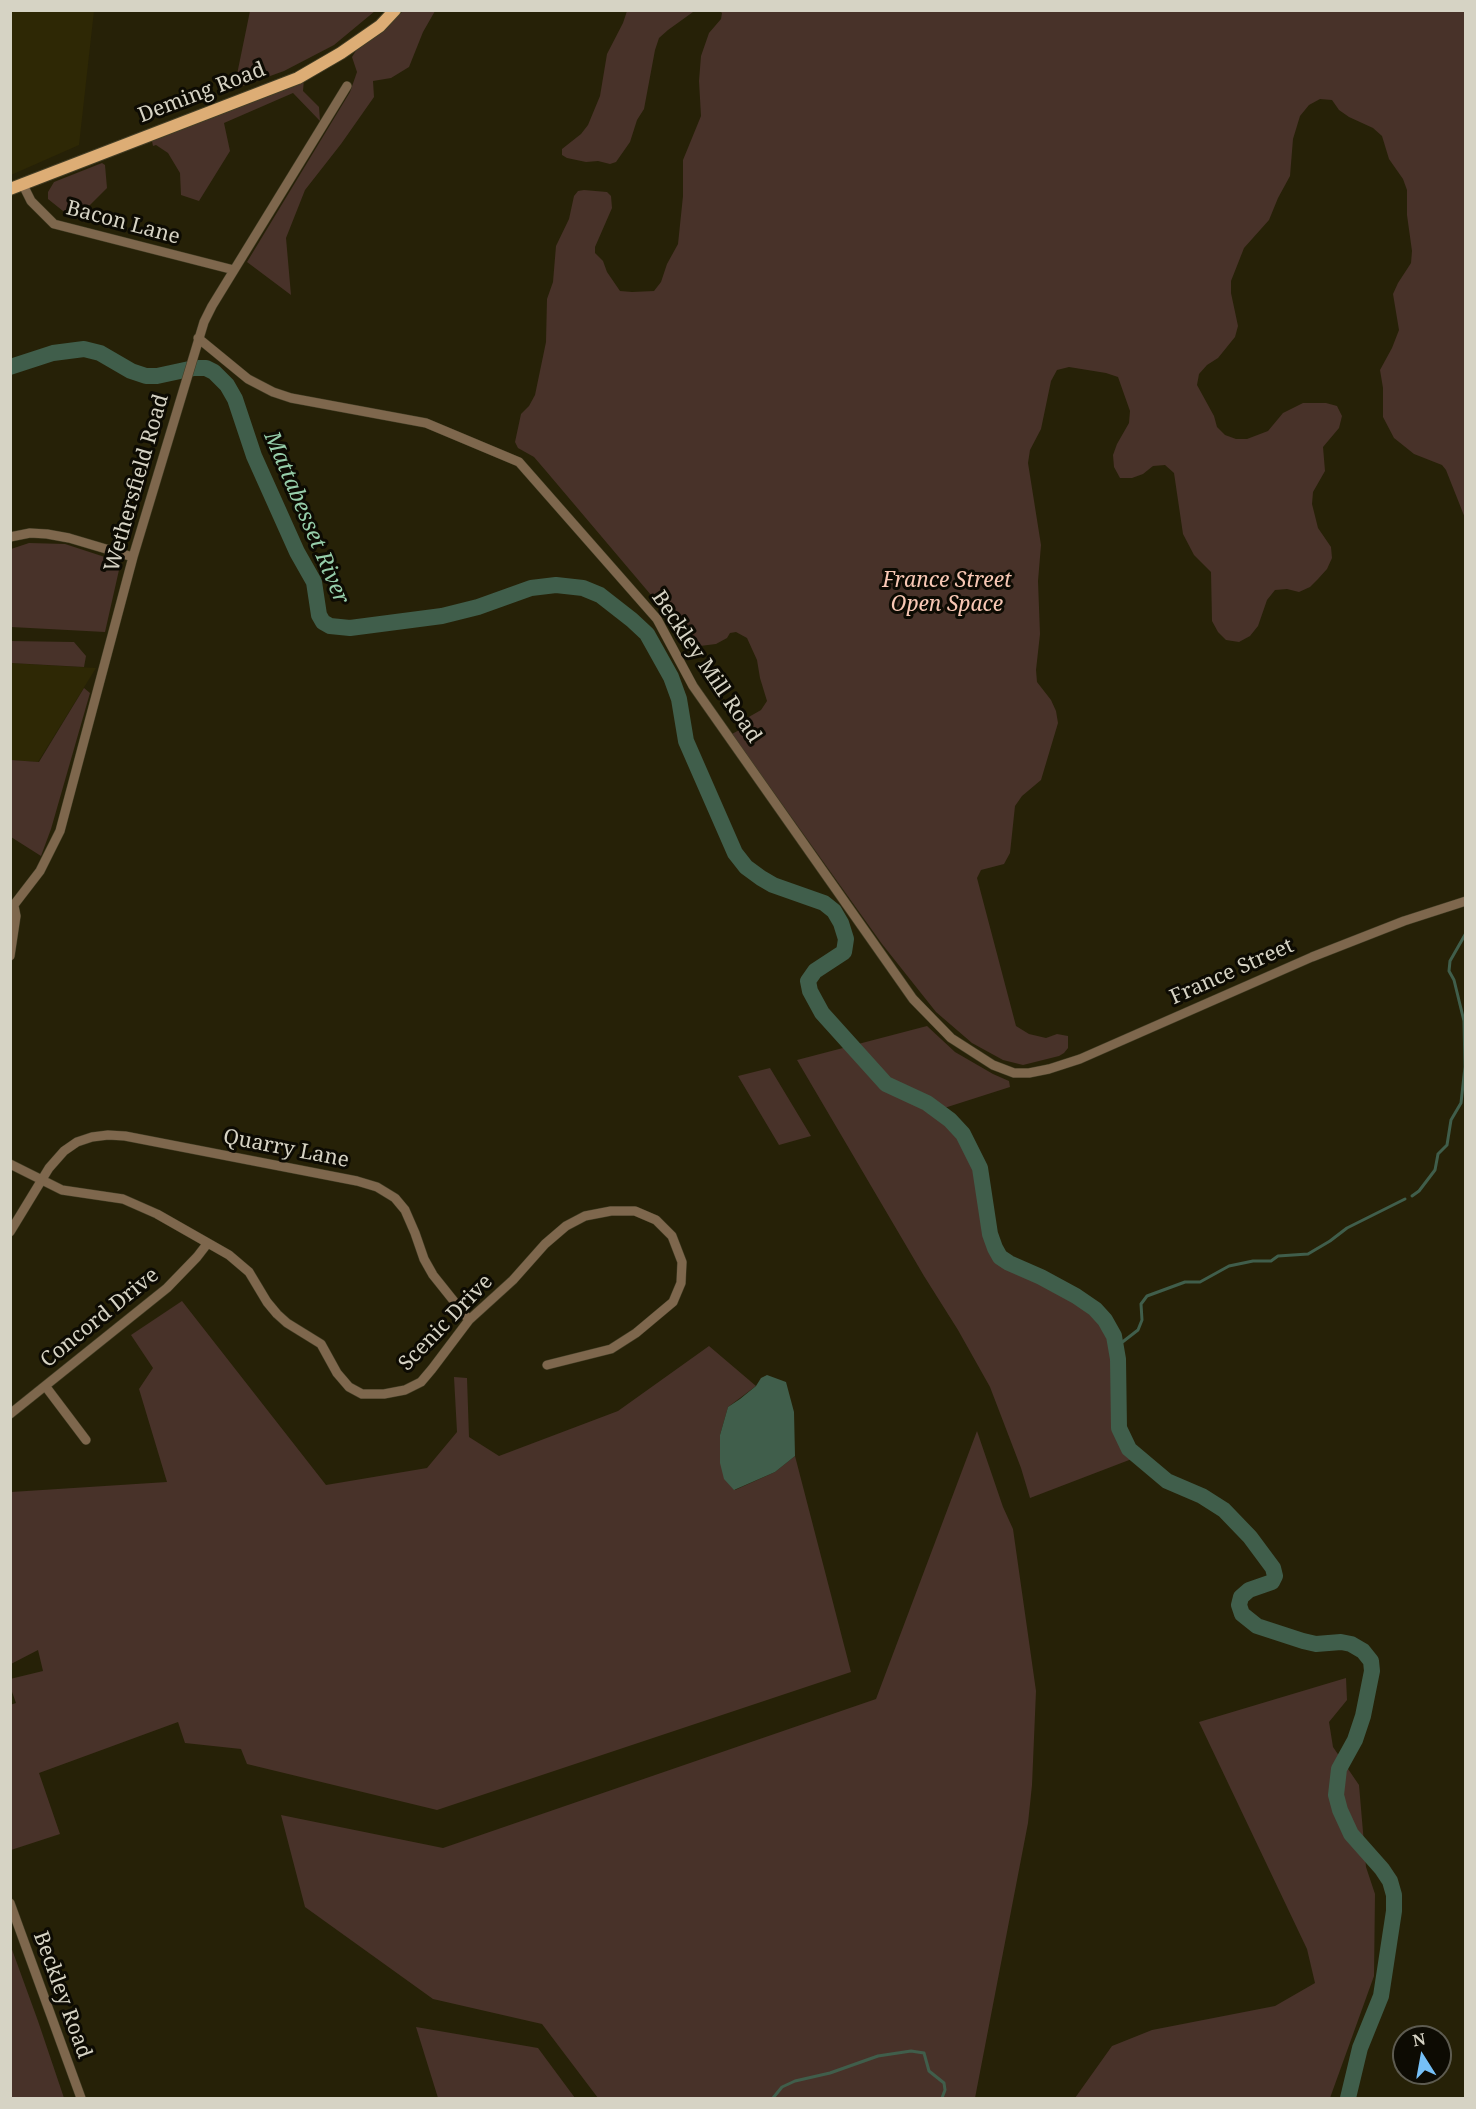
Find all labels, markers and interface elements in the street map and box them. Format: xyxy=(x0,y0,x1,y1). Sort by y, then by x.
street label: Deming Road xyxy=(135,57,269,129)
street label: Bacon Lane xyxy=(63,196,183,250)
street label: Wethersfield Road xyxy=(100,391,174,575)
water label: Mattabesset River xyxy=(258,428,354,608)
park label: France Street Open Space xyxy=(882,568,1012,618)
street label: Beckley Mill Road xyxy=(646,586,766,748)
street label: France Street xyxy=(1166,933,1298,1011)
street label: Quarry Lane xyxy=(221,1124,351,1174)
street label: Concord Drive xyxy=(36,1263,164,1373)
street label: Scenic Drive xyxy=(394,1270,498,1376)
street label: Beckley Road xyxy=(27,1928,97,2062)
north arrow xyxy=(1392,2025,1452,2085)
text: N xyxy=(1411,2027,1427,2051)

